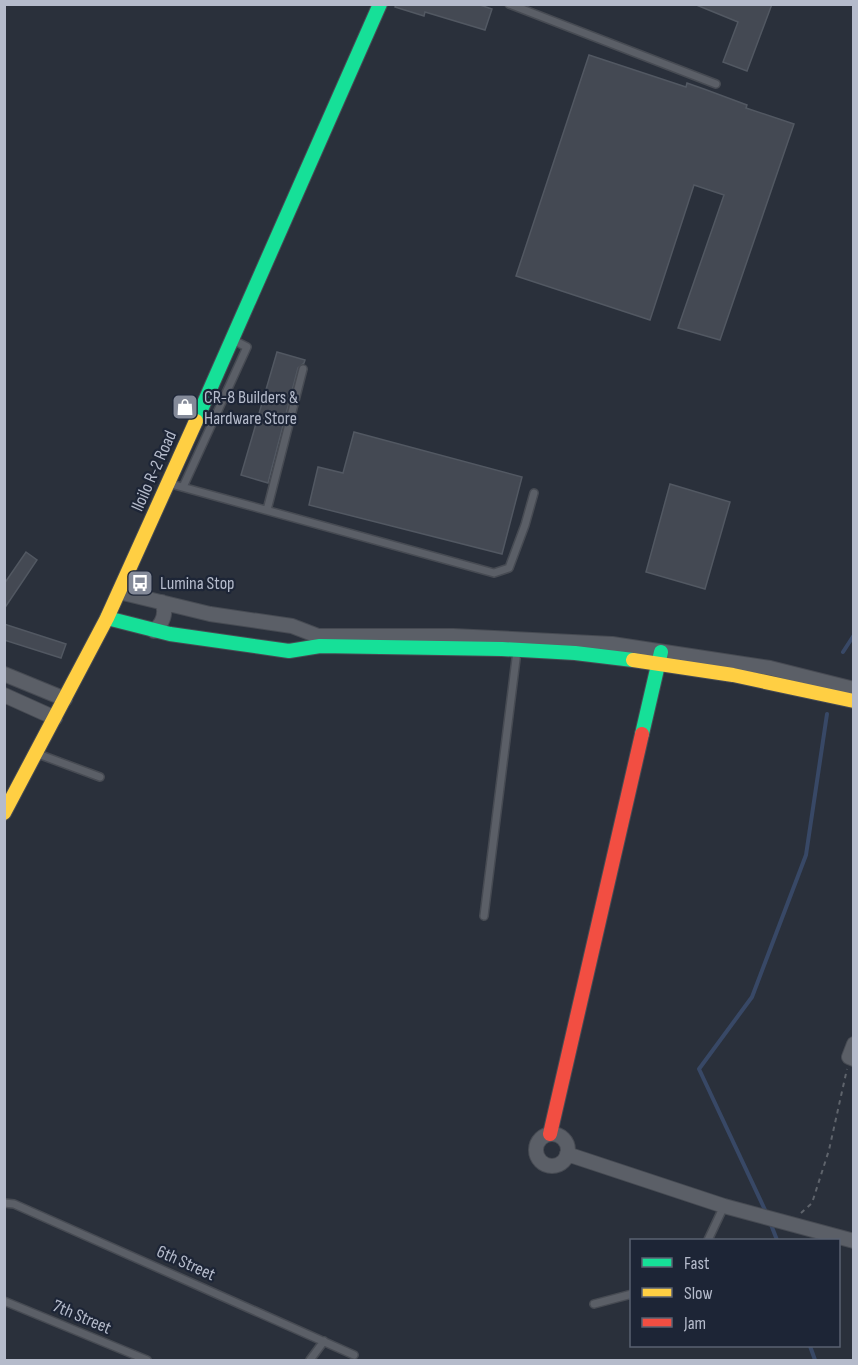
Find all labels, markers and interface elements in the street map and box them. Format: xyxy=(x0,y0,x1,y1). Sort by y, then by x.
place label: CR-8 Builders & Hardware Store xyxy=(204,387,298,429)
shop icon: CR-8 Builders & Hardware Store xyxy=(170,392,200,422)
street label: Iloilo R-2 Road xyxy=(127,427,181,515)
bus stop icon: Lumina Stop xyxy=(125,568,155,598)
place label: Lumina Stop xyxy=(160,573,235,594)
legend xyxy=(630,1239,840,1347)
street label: 6th Street xyxy=(153,1241,219,1285)
text: Fast xyxy=(684,1253,710,1274)
text: Slow xyxy=(684,1283,713,1304)
street label: 7th Street xyxy=(50,1295,115,1339)
text: Jam xyxy=(683,1313,706,1334)

